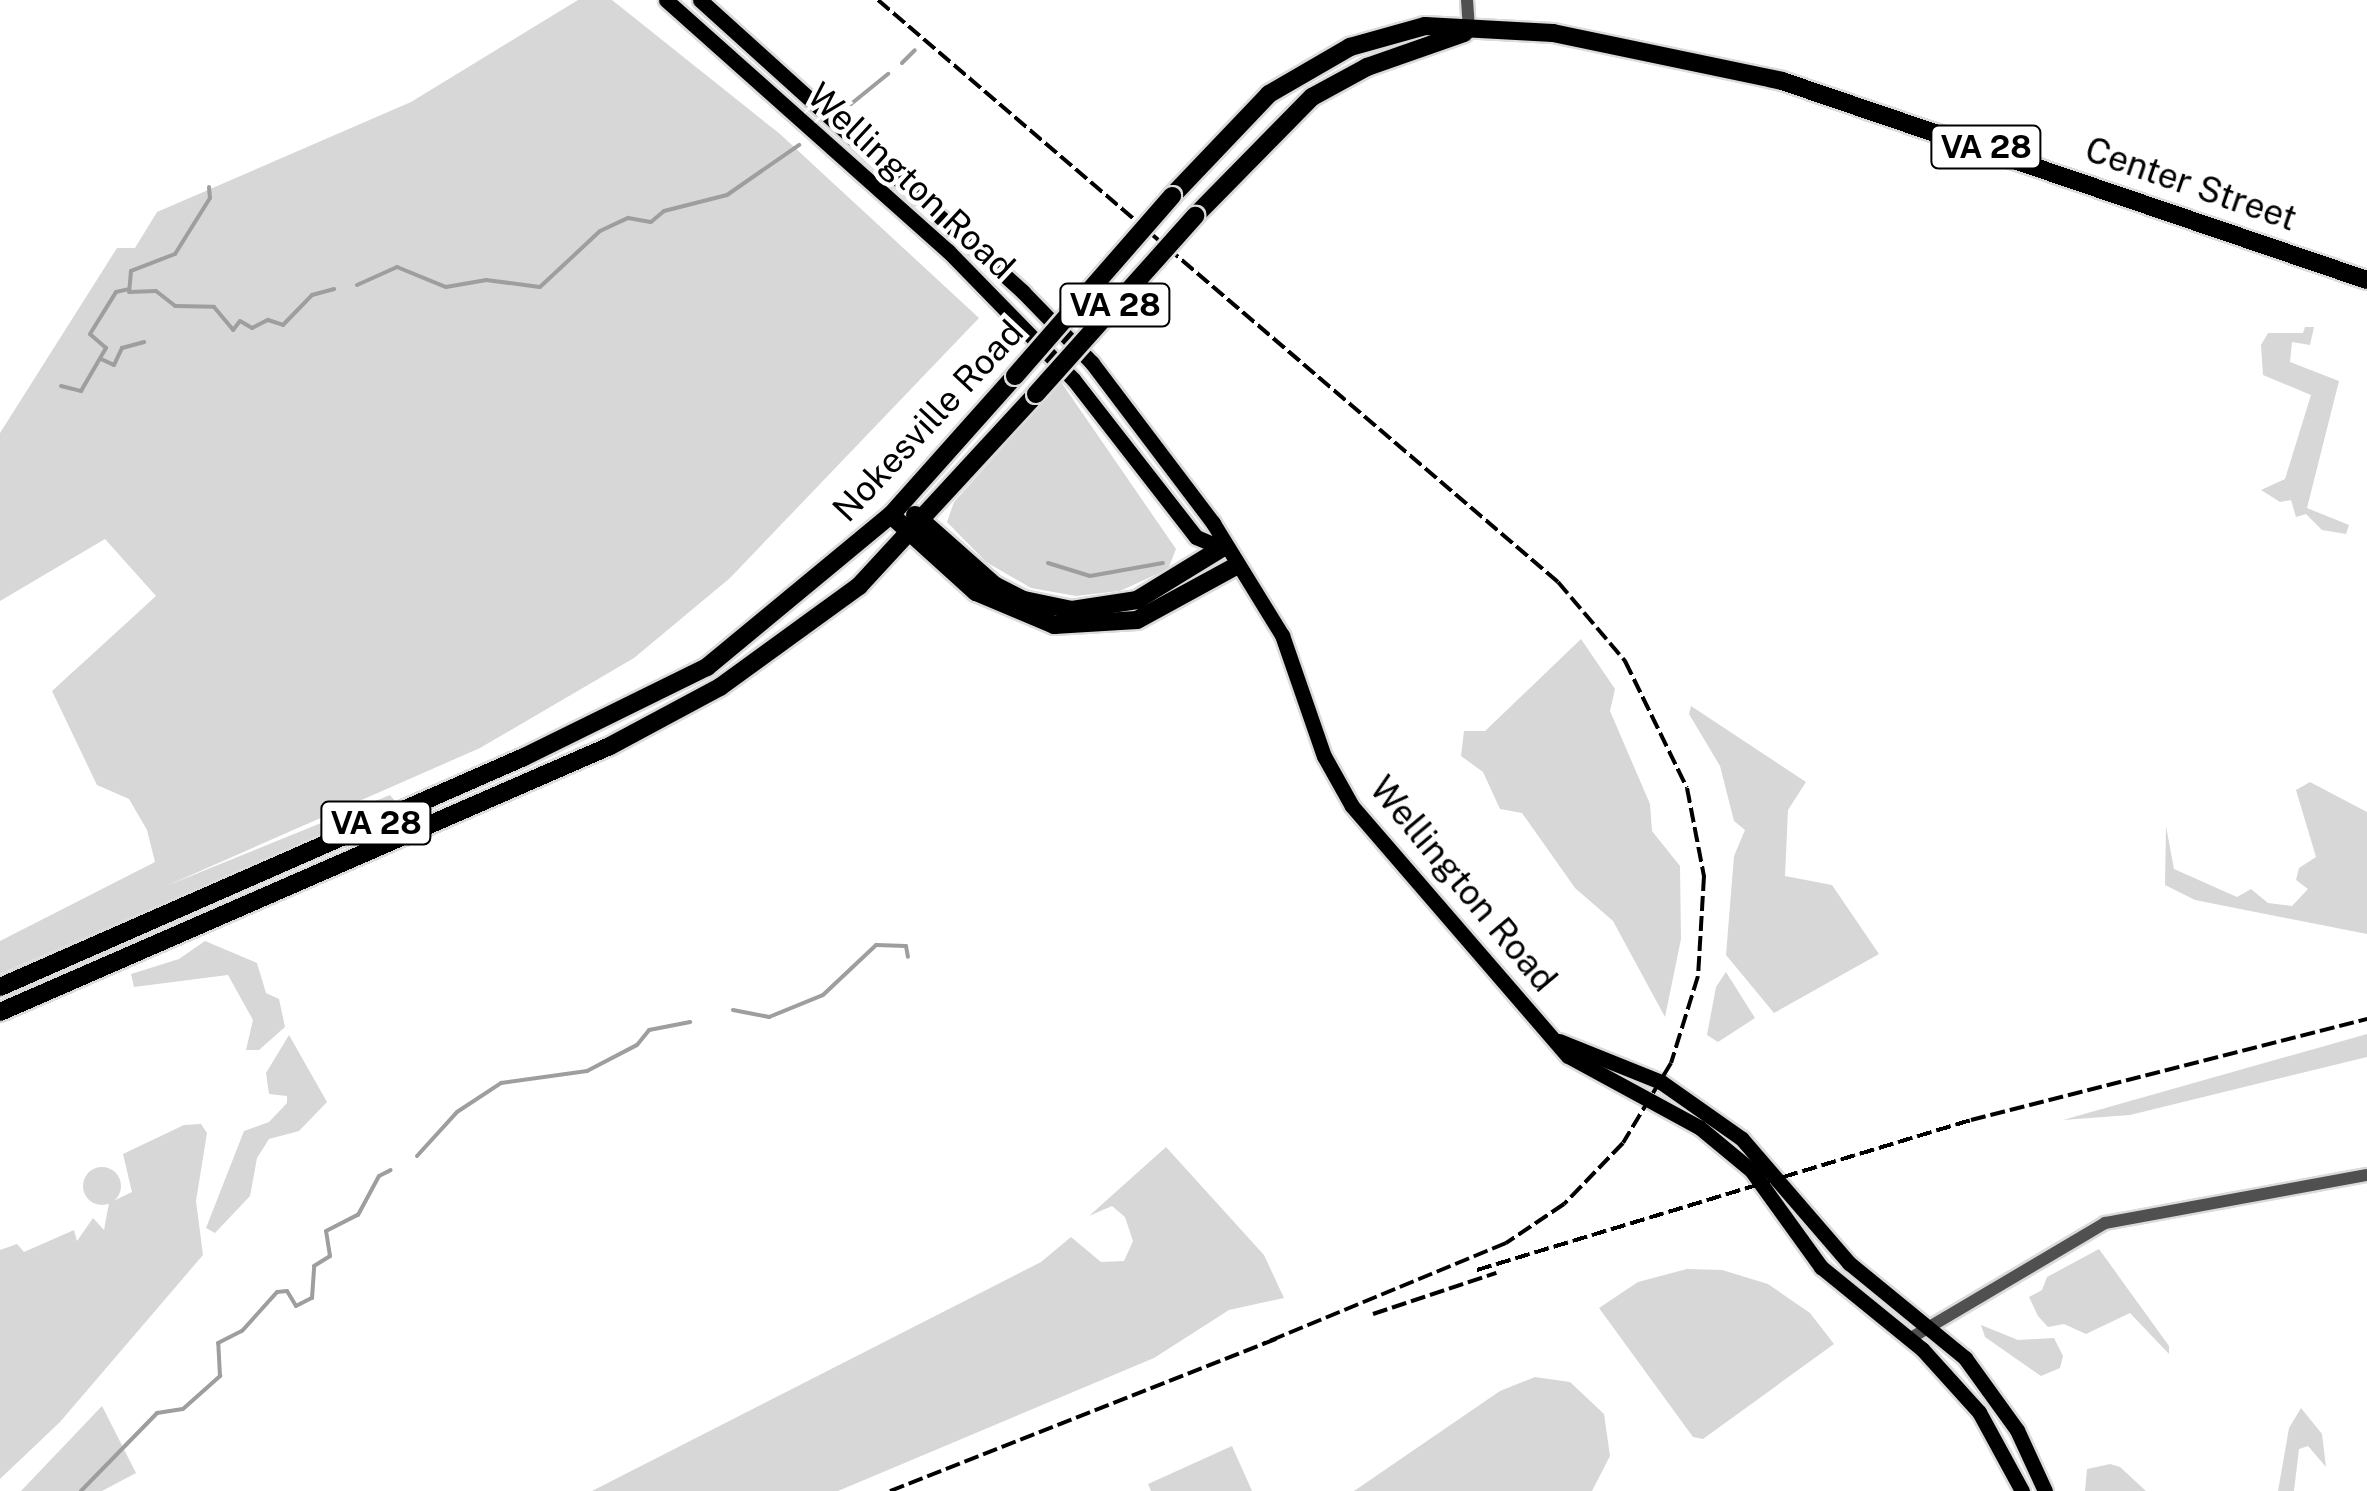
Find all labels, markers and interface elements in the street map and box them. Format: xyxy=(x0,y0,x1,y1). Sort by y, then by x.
street label: Wellington Road xyxy=(799,74,1023,288)
road number: VA 28 xyxy=(1928,120,2044,174)
street label: Center Street xyxy=(2080,128,2302,240)
road number: VA 28 xyxy=(1058,278,1172,332)
street label: Nokesville Road xyxy=(824,312,1032,530)
street label: Wellington Road xyxy=(1361,768,1565,1000)
road number: VA 28 xyxy=(318,796,434,850)

